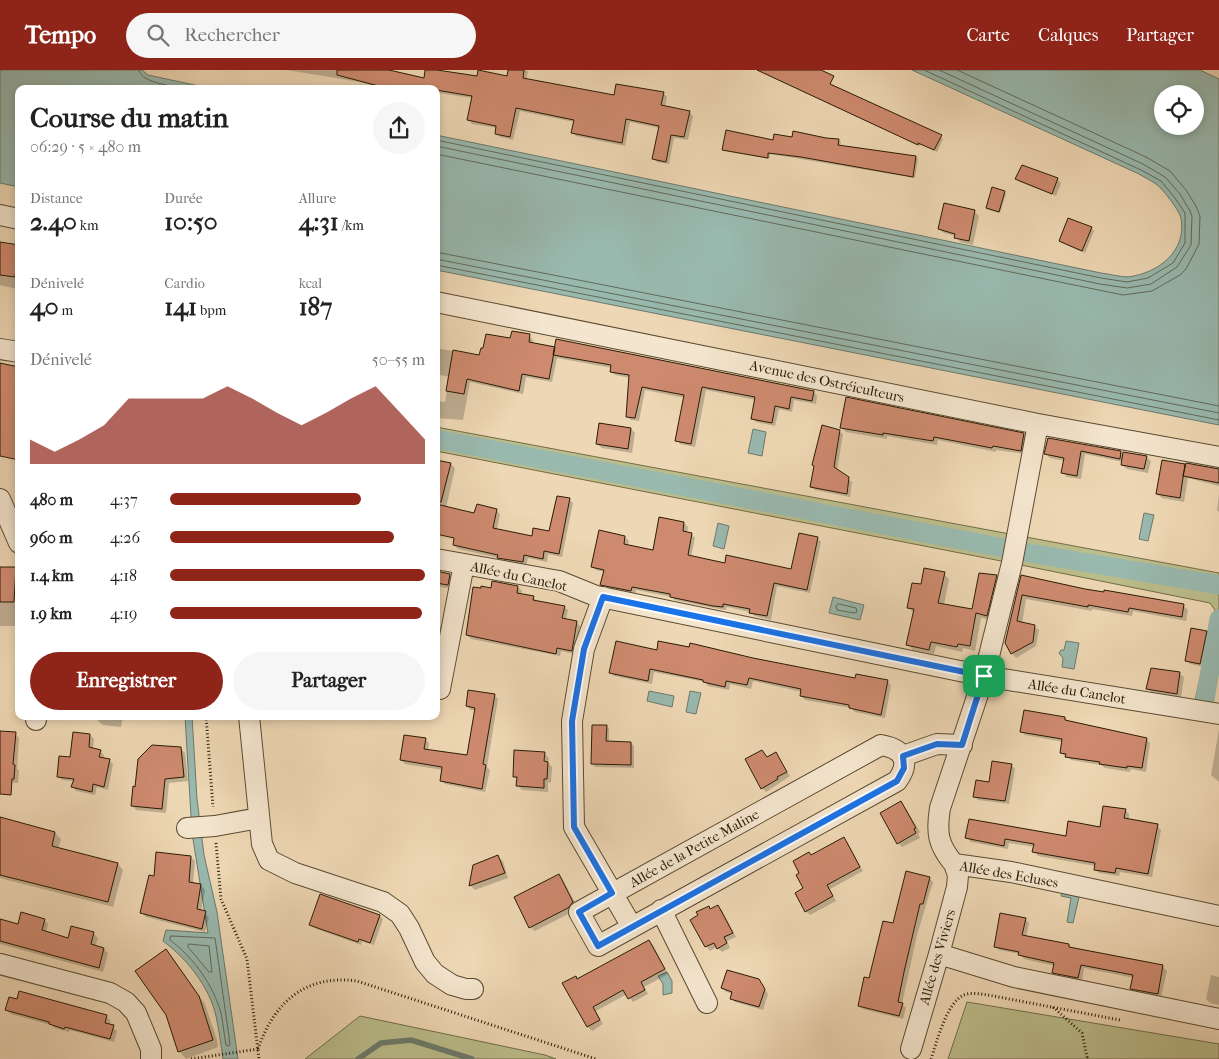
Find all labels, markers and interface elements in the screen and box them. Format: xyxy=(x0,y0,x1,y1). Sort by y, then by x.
search box xyxy=(126,13,476,58)
text: Tempo xyxy=(25,21,96,49)
icon: search xyxy=(144,21,172,49)
text: Rechercher xyxy=(184,24,280,46)
text: Carte xyxy=(967,25,1010,46)
text: Calques xyxy=(1038,25,1098,46)
text: Partager xyxy=(1126,25,1194,46)
map controls xyxy=(1154,85,1204,135)
button: locate xyxy=(1154,85,1204,135)
text: Course du matin xyxy=(30,101,229,134)
button: share xyxy=(373,102,425,154)
text: 06:29 · 5 × 480 m xyxy=(30,137,141,156)
text: Distance xyxy=(30,190,83,207)
text: Durée xyxy=(164,190,203,207)
text: Allure xyxy=(299,190,336,207)
text: 2.40 xyxy=(30,207,77,236)
text: 10:50 xyxy=(164,207,217,236)
text: 4:31 xyxy=(299,207,339,236)
text: km xyxy=(77,217,99,234)
text: /km xyxy=(339,217,364,234)
text: Dénivelé xyxy=(30,275,84,292)
text: Cardio xyxy=(164,275,205,292)
text: kcal xyxy=(299,275,322,292)
text: 40 xyxy=(30,292,59,321)
text: 141 xyxy=(164,292,197,321)
text: 187 xyxy=(299,292,332,321)
text: m xyxy=(59,302,73,319)
text: bpm xyxy=(197,302,226,319)
text: Dénivelé xyxy=(30,350,92,369)
text: 50–55 m xyxy=(372,350,425,369)
street label: Avenue des Ostréiculteurs xyxy=(747,357,906,406)
text: 480 m xyxy=(30,490,73,509)
text: 4:37 xyxy=(110,490,138,509)
text: 960 m xyxy=(30,528,73,547)
text: 4:26 xyxy=(110,528,140,547)
street label: Allée du Canelot xyxy=(468,558,569,595)
text: 1.4 km xyxy=(30,566,74,585)
text: 4:18 xyxy=(110,566,137,585)
text: 1.9 km xyxy=(30,604,72,623)
text: 4:19 xyxy=(110,604,137,623)
button: Enregistrer xyxy=(30,652,223,710)
button: Partager xyxy=(233,652,425,710)
pin xyxy=(963,655,1005,697)
icon: arrive xyxy=(970,662,998,690)
street label: Allée du Canelot xyxy=(1026,675,1127,708)
street label: Allée de la Petite Maline xyxy=(625,806,762,892)
street label: Allée des Ecluses xyxy=(957,857,1060,892)
street label: Allée des Viviers xyxy=(915,908,959,1008)

